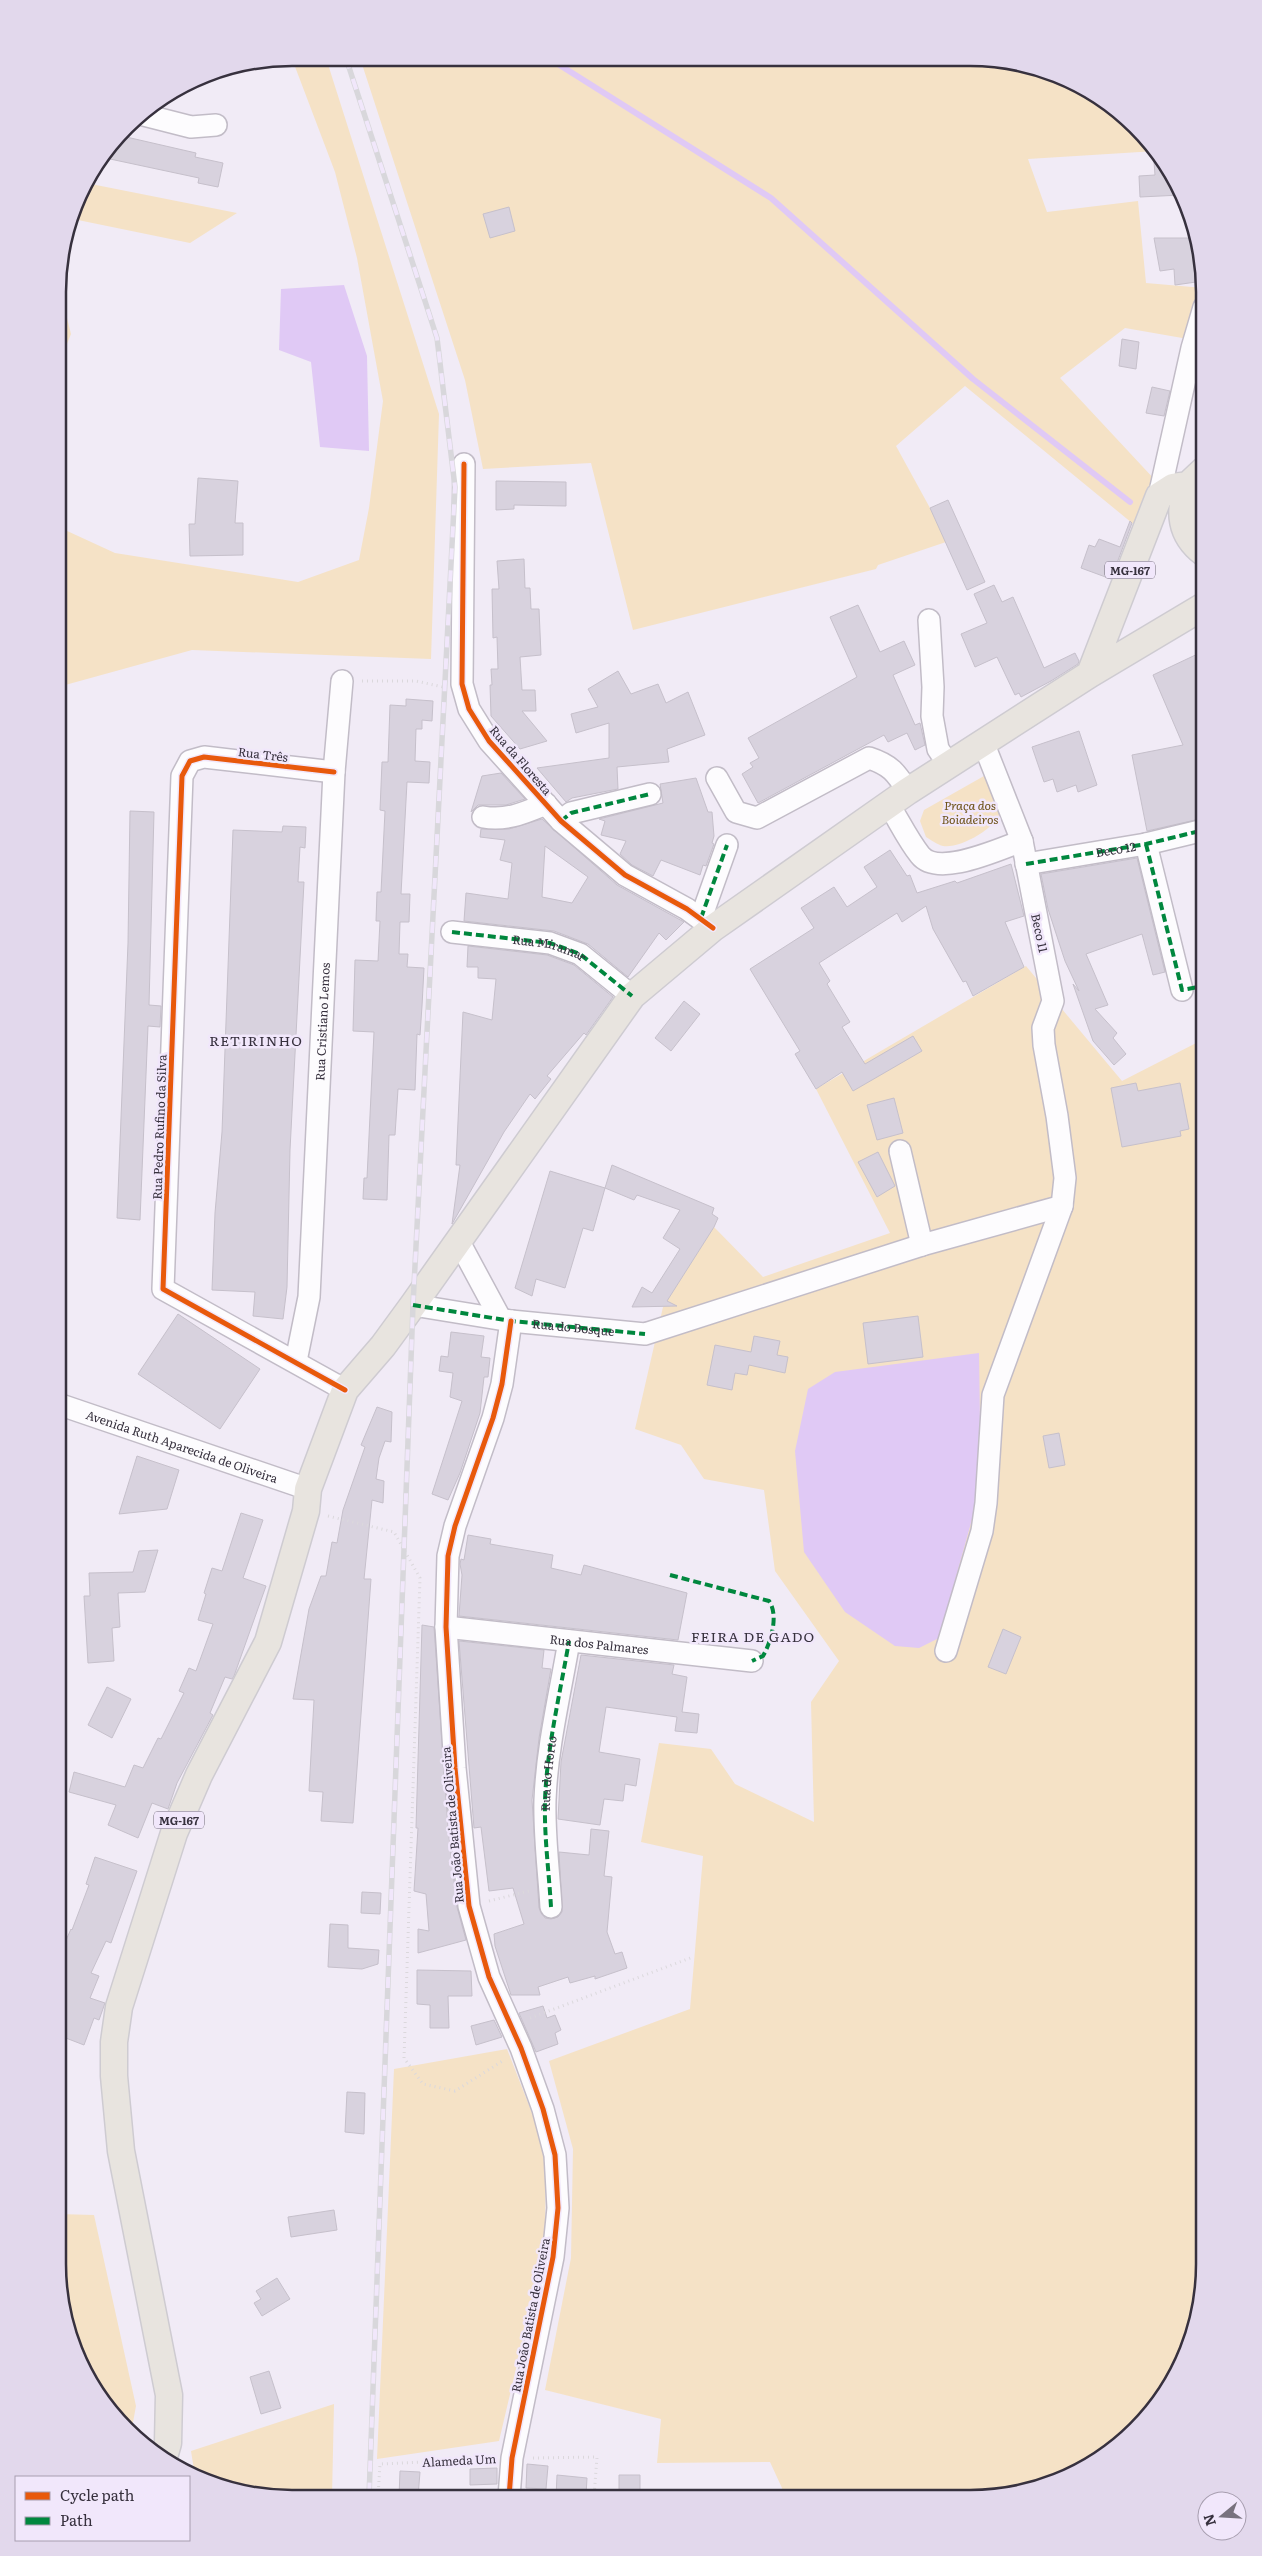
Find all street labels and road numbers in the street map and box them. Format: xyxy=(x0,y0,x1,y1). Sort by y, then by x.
road number: MG-167 xyxy=(1105,562,1155,578)
street label: Rua da Floresta xyxy=(486,721,557,799)
street label: Rua Três xyxy=(237,742,290,766)
street label: Beco 12 xyxy=(1094,837,1137,861)
street label: Beco 11 xyxy=(1027,912,1053,954)
street label: Rua Miramar xyxy=(511,930,591,965)
street label: Rua Cristiano Lemos xyxy=(310,962,334,1081)
street label: Rua Pedro Rufino da Silva xyxy=(147,1053,171,1200)
street label: Rua do Bosque xyxy=(531,1314,615,1340)
street label: Avenida Ruth Aparecida de Oliveira xyxy=(84,1405,281,1487)
street label: Rua dos Palmares xyxy=(549,1630,650,1658)
street label: Rua do Horto xyxy=(536,1734,561,1811)
street label: Rua João Batista de Oliveira xyxy=(436,1745,468,1904)
road number: MG-167 xyxy=(154,1812,204,1828)
street label: Rua João Batista de Oliveira xyxy=(506,2236,554,2394)
street label: Alameda Um xyxy=(421,2449,497,2471)

